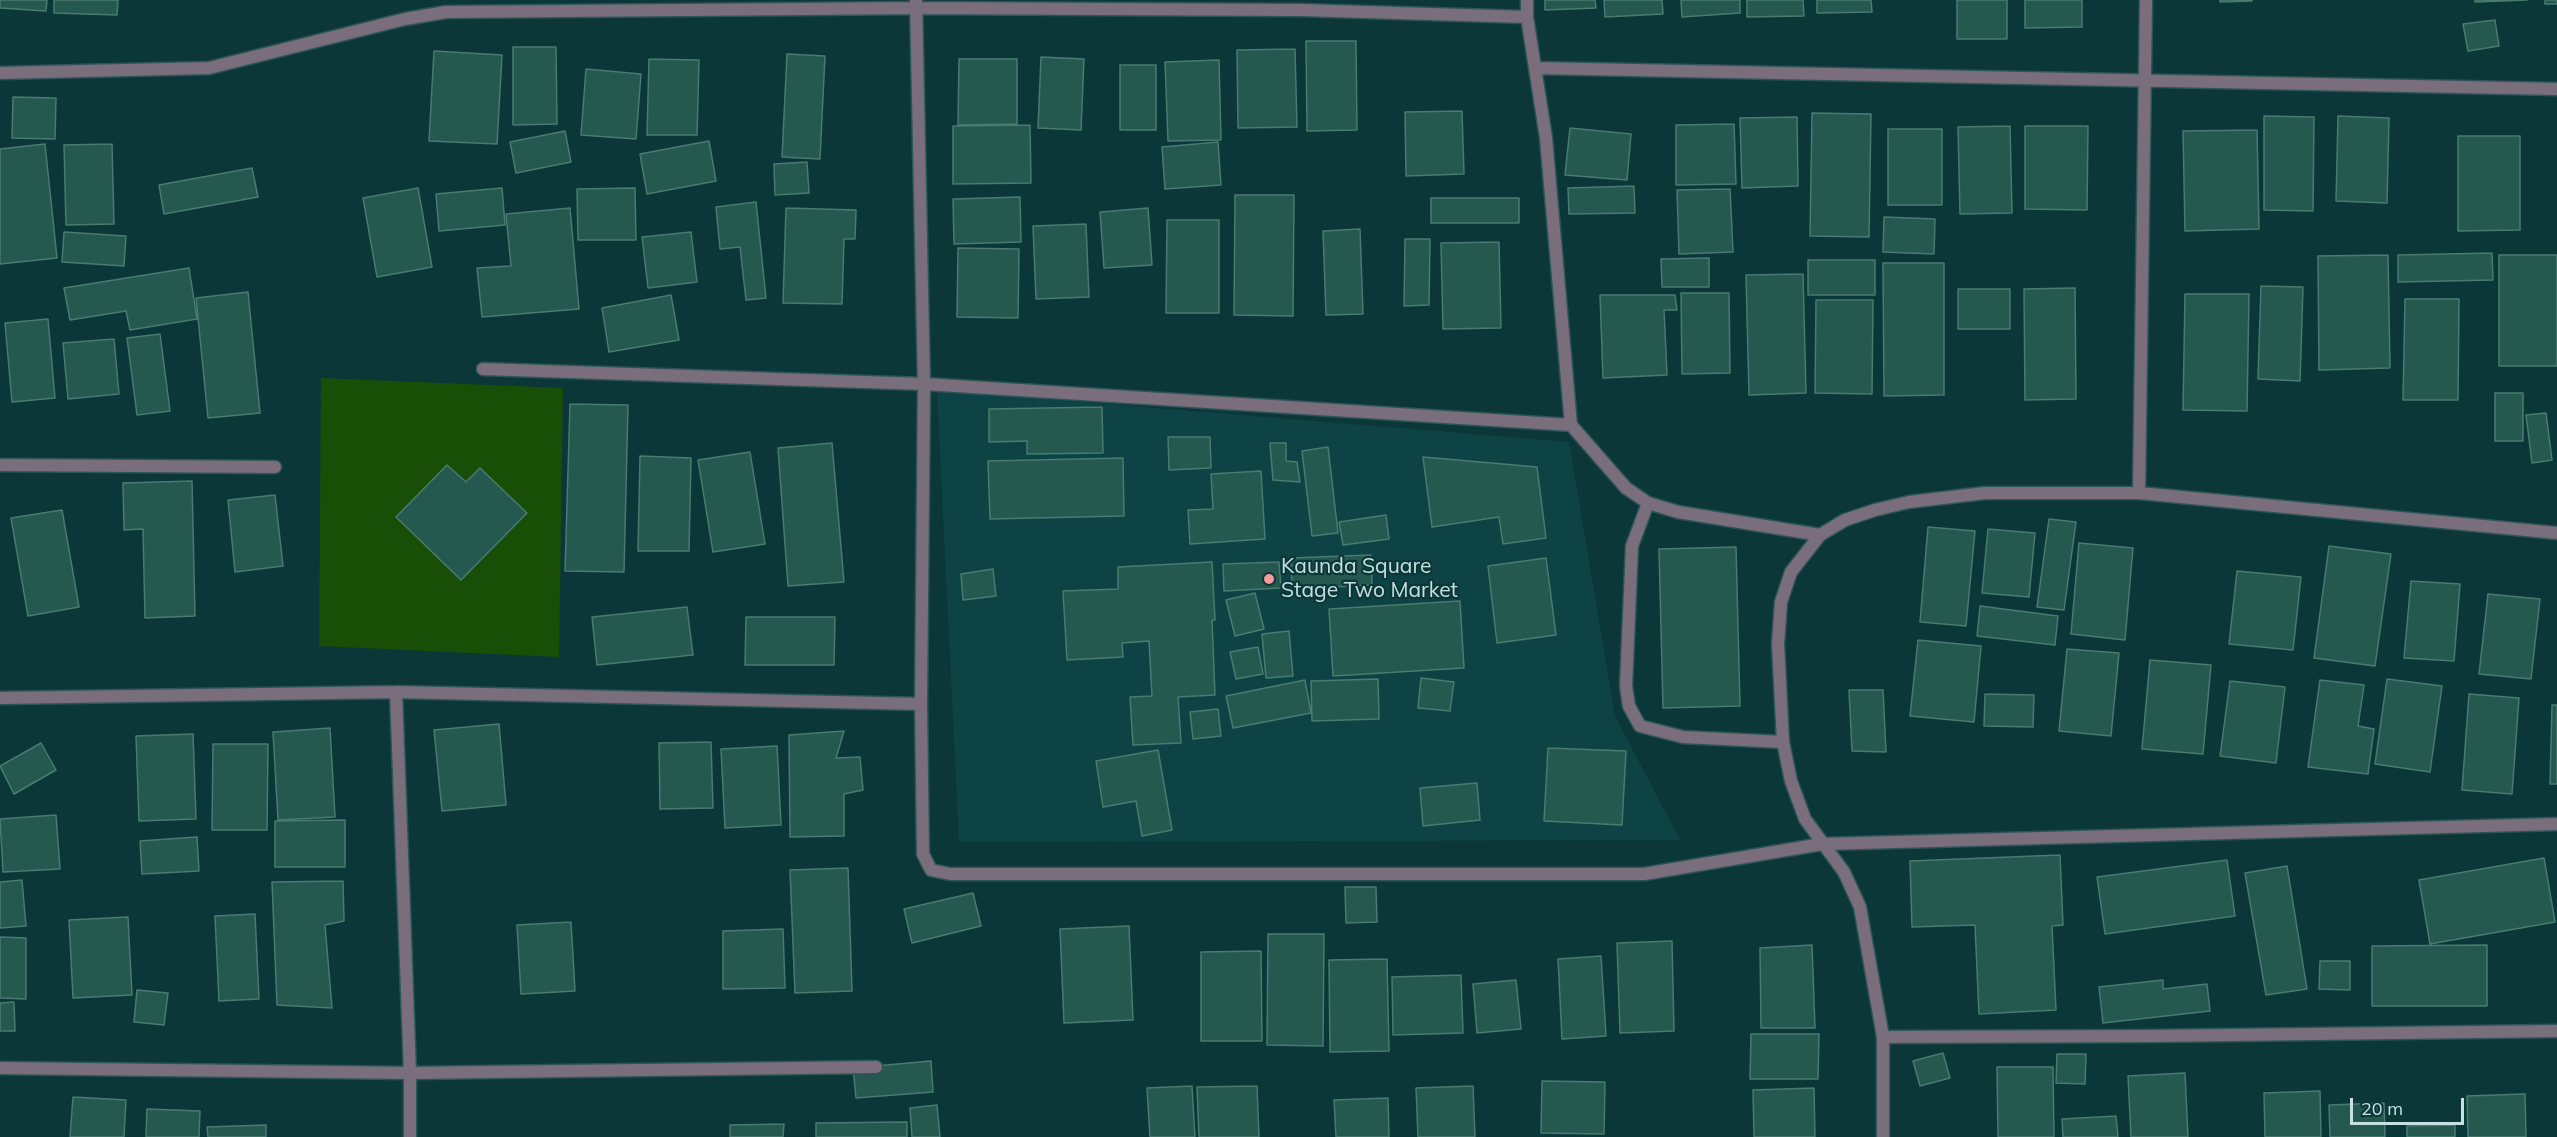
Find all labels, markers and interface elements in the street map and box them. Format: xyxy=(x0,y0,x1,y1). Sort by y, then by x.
place label: Kaunda Square Stage Two Market xyxy=(1281,554,1458,604)
marker: Kaunda Square Stage Two Market xyxy=(1262,572,1276,586)
scale bar xyxy=(2353,1086,2467,1124)
text: 20 m xyxy=(2361,1097,2403,1120)

